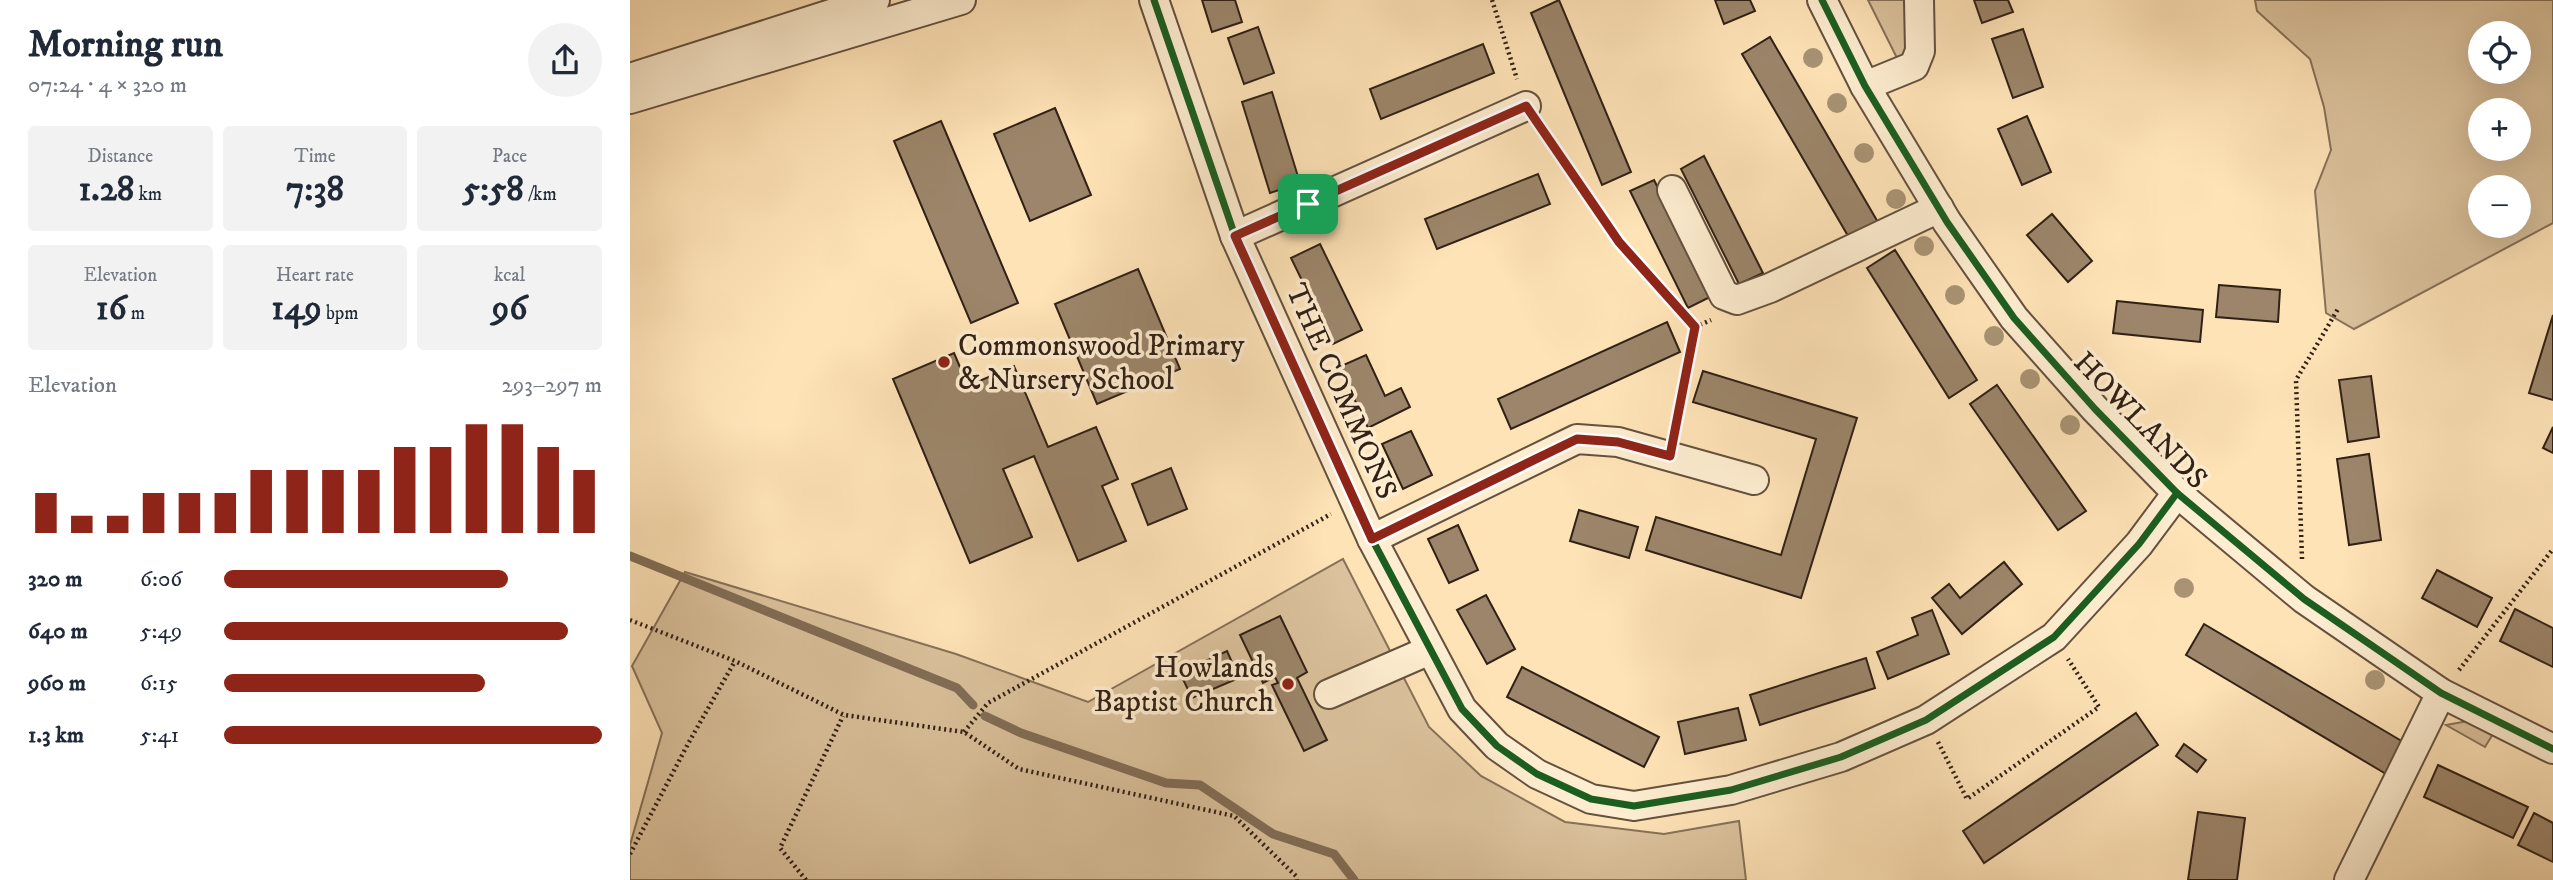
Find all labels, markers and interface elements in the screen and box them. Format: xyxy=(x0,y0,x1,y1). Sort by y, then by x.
text: Morning run xyxy=(28,21,223,69)
map controls xyxy=(2468,21,2531,238)
button: locate xyxy=(2468,21,2531,84)
button: share xyxy=(528,23,602,97)
text: 07:24 · 4 × 320 m xyxy=(28,71,187,100)
button: + xyxy=(2468,98,2531,161)
text: Distance xyxy=(88,145,153,168)
text: Time xyxy=(294,145,336,168)
text: Pace xyxy=(492,145,527,168)
text: 1.28 xyxy=(79,168,134,212)
text: 7:38 xyxy=(286,168,344,212)
text: 5:58 xyxy=(463,168,524,212)
pin xyxy=(1278,174,1338,234)
button: − xyxy=(2468,175,2531,238)
text: km xyxy=(134,183,162,206)
text: /km xyxy=(524,183,557,206)
icon: arrive xyxy=(1289,185,1327,223)
text: Elevation xyxy=(84,264,157,287)
text: Heart rate xyxy=(276,264,354,287)
text: kcal xyxy=(494,264,525,287)
street label: THE COMMONS xyxy=(1277,278,1405,505)
text: 16 xyxy=(96,287,127,331)
text: 149 xyxy=(271,287,322,331)
text: 96 xyxy=(492,287,528,331)
text: m xyxy=(127,302,145,325)
text: bpm xyxy=(322,302,359,325)
place label: Commonswood Primary & Nursery School xyxy=(958,328,1245,399)
street label: HOWLANDS xyxy=(2065,344,2215,498)
marker: Commonswood Primary & Nursery School xyxy=(936,354,952,370)
text: Elevation xyxy=(28,371,117,400)
text: 293–297 m xyxy=(501,371,602,400)
text: 320 m xyxy=(28,565,82,594)
text: 6:06 xyxy=(140,565,182,594)
text: 640 m xyxy=(28,617,88,646)
text: 5:49 xyxy=(140,617,182,646)
place label: Howlands Baptist Church xyxy=(1094,650,1274,721)
text: 960 m xyxy=(28,669,86,698)
text: 6:15 xyxy=(140,669,178,698)
marker: Howlands Baptist Church xyxy=(1280,676,1296,692)
text: 1.3 km xyxy=(28,721,84,750)
text: 5:41 xyxy=(140,721,179,750)

